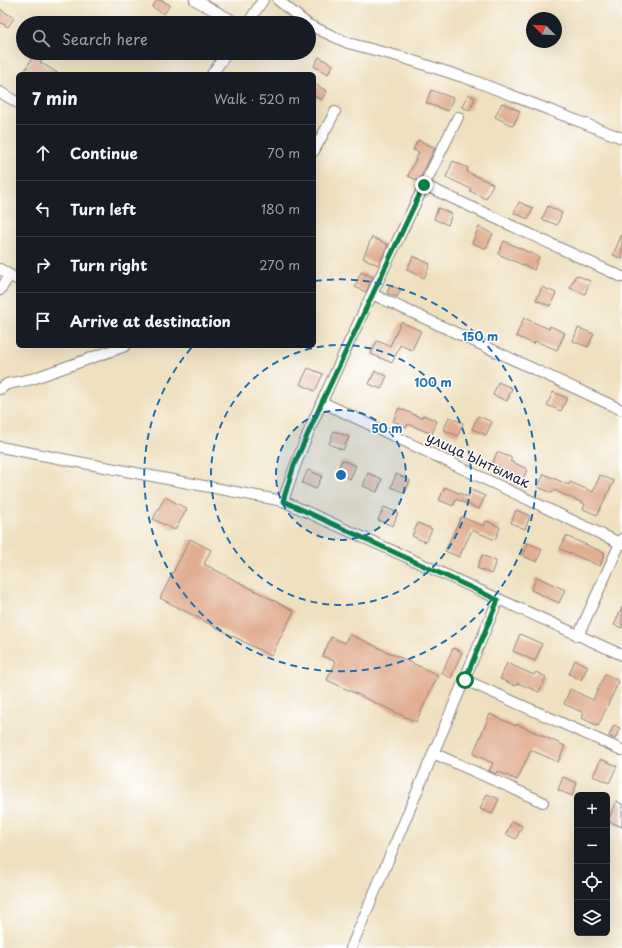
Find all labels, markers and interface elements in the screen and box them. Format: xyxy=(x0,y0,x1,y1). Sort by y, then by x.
north arrow xyxy=(526,12,562,48)
search box xyxy=(16,16,316,60)
icon: search xyxy=(30,27,52,49)
text: Search here xyxy=(62,27,148,50)
text: 7 min xyxy=(32,85,78,111)
text: Walk · 520 m xyxy=(214,89,300,108)
text: Continue xyxy=(70,141,138,164)
icon: ahead xyxy=(32,142,54,164)
text: 70 m xyxy=(267,143,300,162)
route end xyxy=(415,176,433,194)
text: Turn left xyxy=(70,197,136,220)
icon: left xyxy=(32,198,54,220)
text: 180 m xyxy=(261,199,300,218)
text: Turn right xyxy=(70,253,147,276)
icon: right xyxy=(32,254,54,276)
text: 270 m xyxy=(259,255,300,274)
text: Arrive at destination xyxy=(70,309,231,332)
icon: arrive xyxy=(32,310,54,332)
text: 150 m xyxy=(462,327,498,345)
text: 100 m xyxy=(414,373,452,391)
text: 50 m xyxy=(371,419,403,437)
street label: улица Ынтымак xyxy=(423,426,534,493)
centre of rings xyxy=(334,468,348,482)
route start xyxy=(456,671,474,689)
map controls xyxy=(574,792,610,936)
button: + xyxy=(574,792,610,828)
button: − xyxy=(574,828,610,864)
button: locate xyxy=(574,864,610,900)
button: layers xyxy=(574,900,610,936)

